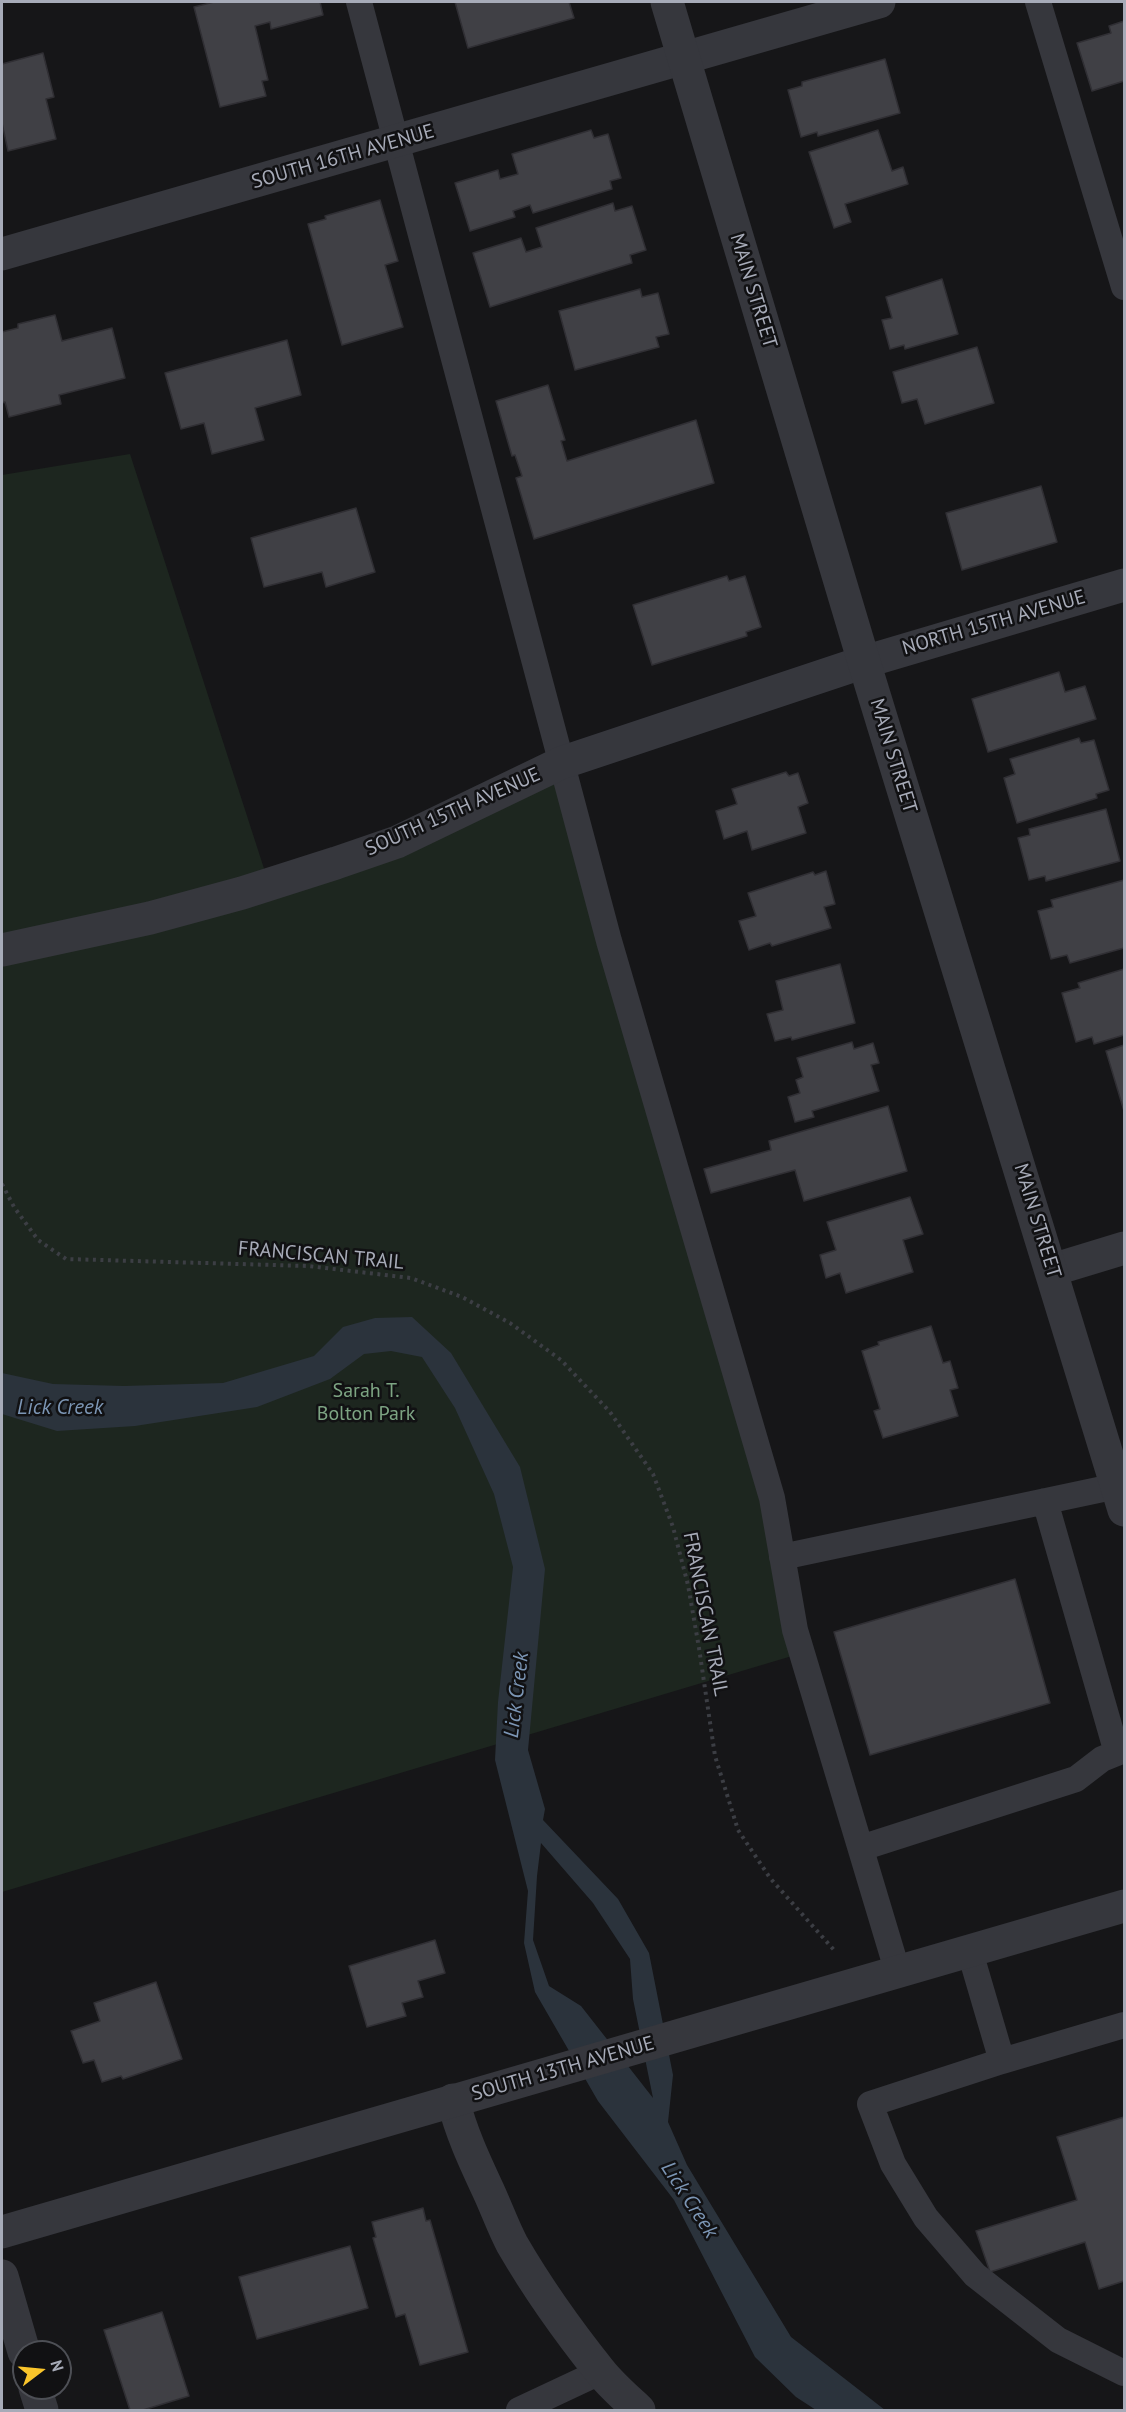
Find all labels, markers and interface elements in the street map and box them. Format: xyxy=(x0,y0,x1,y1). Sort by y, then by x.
street label: SOUTH 16TH AVENUE xyxy=(249,119,437,195)
street label: MAIN STREET xyxy=(724,231,782,351)
street label: NORTH 15TH AVENUE xyxy=(900,585,1088,661)
street label: MAIN STREET xyxy=(864,696,922,816)
street label: SOUTH 15TH AVENUE xyxy=(362,763,544,861)
street label: MAIN STREET xyxy=(1008,1161,1066,1281)
street label: FRANCISCAN TRAIL xyxy=(237,1237,405,1275)
park label: Sarah T. Bolton Park xyxy=(317,1379,415,1426)
water label: Lick Creek xyxy=(17,1395,103,1421)
street label: FRANCISCAN TRAIL xyxy=(677,1530,733,1698)
water label: Lick Creek xyxy=(499,1651,535,1739)
street label: SOUTH 13TH AVENUE xyxy=(469,2031,657,2107)
water label: Lick Creek xyxy=(655,2157,723,2243)
north arrow xyxy=(12,2340,72,2400)
text: N xyxy=(46,2358,68,2373)

